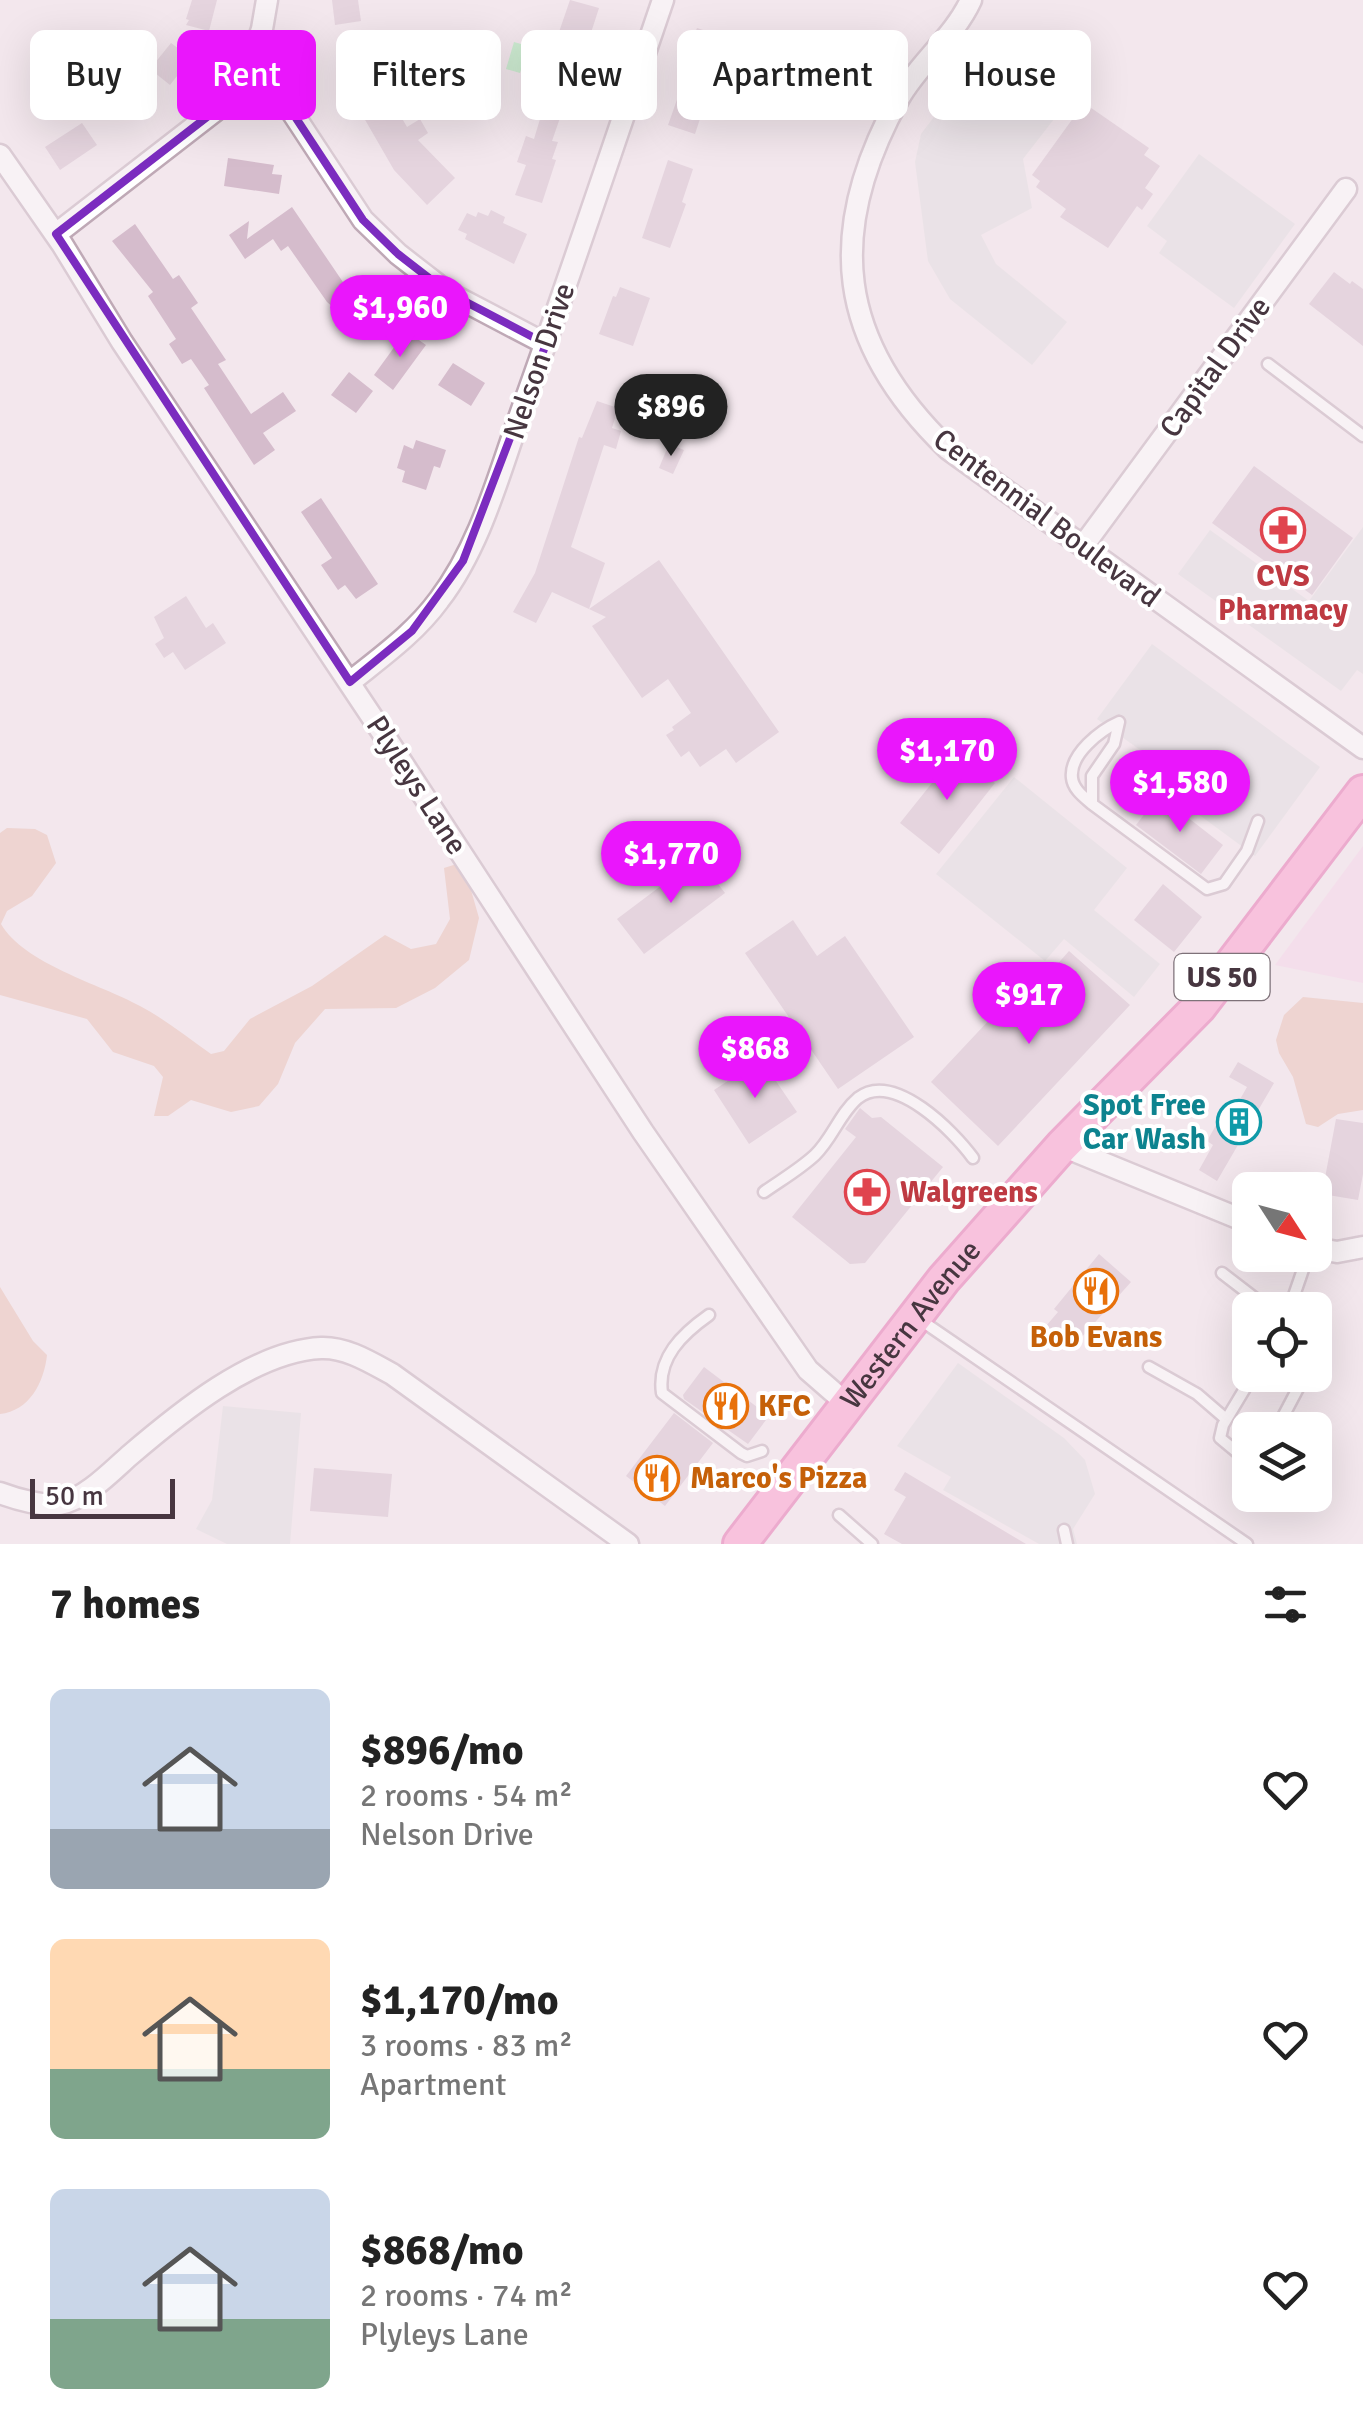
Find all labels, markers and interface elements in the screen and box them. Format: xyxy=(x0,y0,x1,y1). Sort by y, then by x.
chip: Buy xyxy=(30,30,157,120)
chip: Rent xyxy=(177,30,316,120)
chip: Filters xyxy=(336,30,501,120)
chip: New xyxy=(521,30,657,120)
chip: Apartment xyxy=(677,30,908,120)
chip: House xyxy=(928,30,1091,120)
pin: $1,960 xyxy=(319,275,481,360)
street label: Nelson Drive xyxy=(495,278,583,444)
text: $1,960 xyxy=(352,288,448,327)
street label: Capital Drive xyxy=(1152,290,1279,445)
pin: $896 xyxy=(612,374,730,459)
text: $896 xyxy=(636,387,706,426)
street label: Centennial Boulevard xyxy=(926,421,1168,616)
pharmacy icon: CVS Pharmacy xyxy=(1260,507,1306,553)
place label: CVS Pharmacy xyxy=(1218,558,1348,629)
street label: Plyleys Lane xyxy=(358,709,475,862)
pin: $1,170 xyxy=(866,718,1028,803)
text: $1,170 xyxy=(899,731,995,770)
pin: $1,580 xyxy=(1099,750,1261,835)
text: $1,580 xyxy=(1132,763,1228,802)
pin: $1,770 xyxy=(590,821,752,906)
text: $1,770 xyxy=(623,834,719,873)
road number: US 50 xyxy=(1174,954,1270,1000)
pin: $917 xyxy=(970,962,1088,1047)
text: $917 xyxy=(994,975,1064,1014)
pin: $868 xyxy=(696,1016,814,1101)
text: $868 xyxy=(720,1029,790,1068)
place label: Spot Free Car Wash xyxy=(1083,1087,1206,1158)
building icon: Spot Free Car Wash xyxy=(1216,1099,1262,1145)
pharmacy icon: Walgreens xyxy=(844,1169,890,1215)
north arrow xyxy=(1232,1172,1332,1272)
map controls xyxy=(1232,1172,1332,1512)
place label: Walgreens xyxy=(900,1174,1038,1211)
street label: Western Avenue xyxy=(833,1232,989,1417)
restaurant icon: Bob Evans xyxy=(1073,1268,1119,1314)
button: locate xyxy=(1232,1292,1332,1392)
place label: Bob Evans xyxy=(1030,1319,1162,1356)
restaurant icon: KFC xyxy=(703,1383,749,1429)
place label: KFC xyxy=(758,1388,811,1425)
button: layers xyxy=(1232,1412,1332,1512)
restaurant icon: Marco's Pizza xyxy=(634,1455,680,1501)
place label: Marco's Pizza xyxy=(690,1460,867,1497)
scale bar xyxy=(30,1474,175,1518)
text: 50 m xyxy=(45,1479,104,1513)
icon: filters xyxy=(1258,1577,1313,1632)
text: 7 homes xyxy=(50,1579,200,1630)
text: $896/mo xyxy=(360,1725,524,1776)
icon: home xyxy=(130,1729,250,1849)
icon: heart xyxy=(1258,1762,1313,1817)
text: 2 rooms · 54 m² xyxy=(360,1776,573,1815)
text: Nelson Drive xyxy=(360,1815,534,1854)
text: $1,170/mo xyxy=(360,1975,559,2026)
icon: home xyxy=(130,1979,250,2099)
icon: heart xyxy=(1258,2012,1313,2067)
text: 3 rooms · 83 m² xyxy=(360,2026,573,2065)
text: Apartment xyxy=(360,2065,507,2104)
text: $868/mo xyxy=(360,2225,524,2276)
icon: home xyxy=(130,2229,250,2349)
icon: heart xyxy=(1258,2262,1313,2317)
text: 2 rooms · 74 m² xyxy=(360,2276,573,2315)
text: Plyleys Lane xyxy=(360,2315,529,2354)

